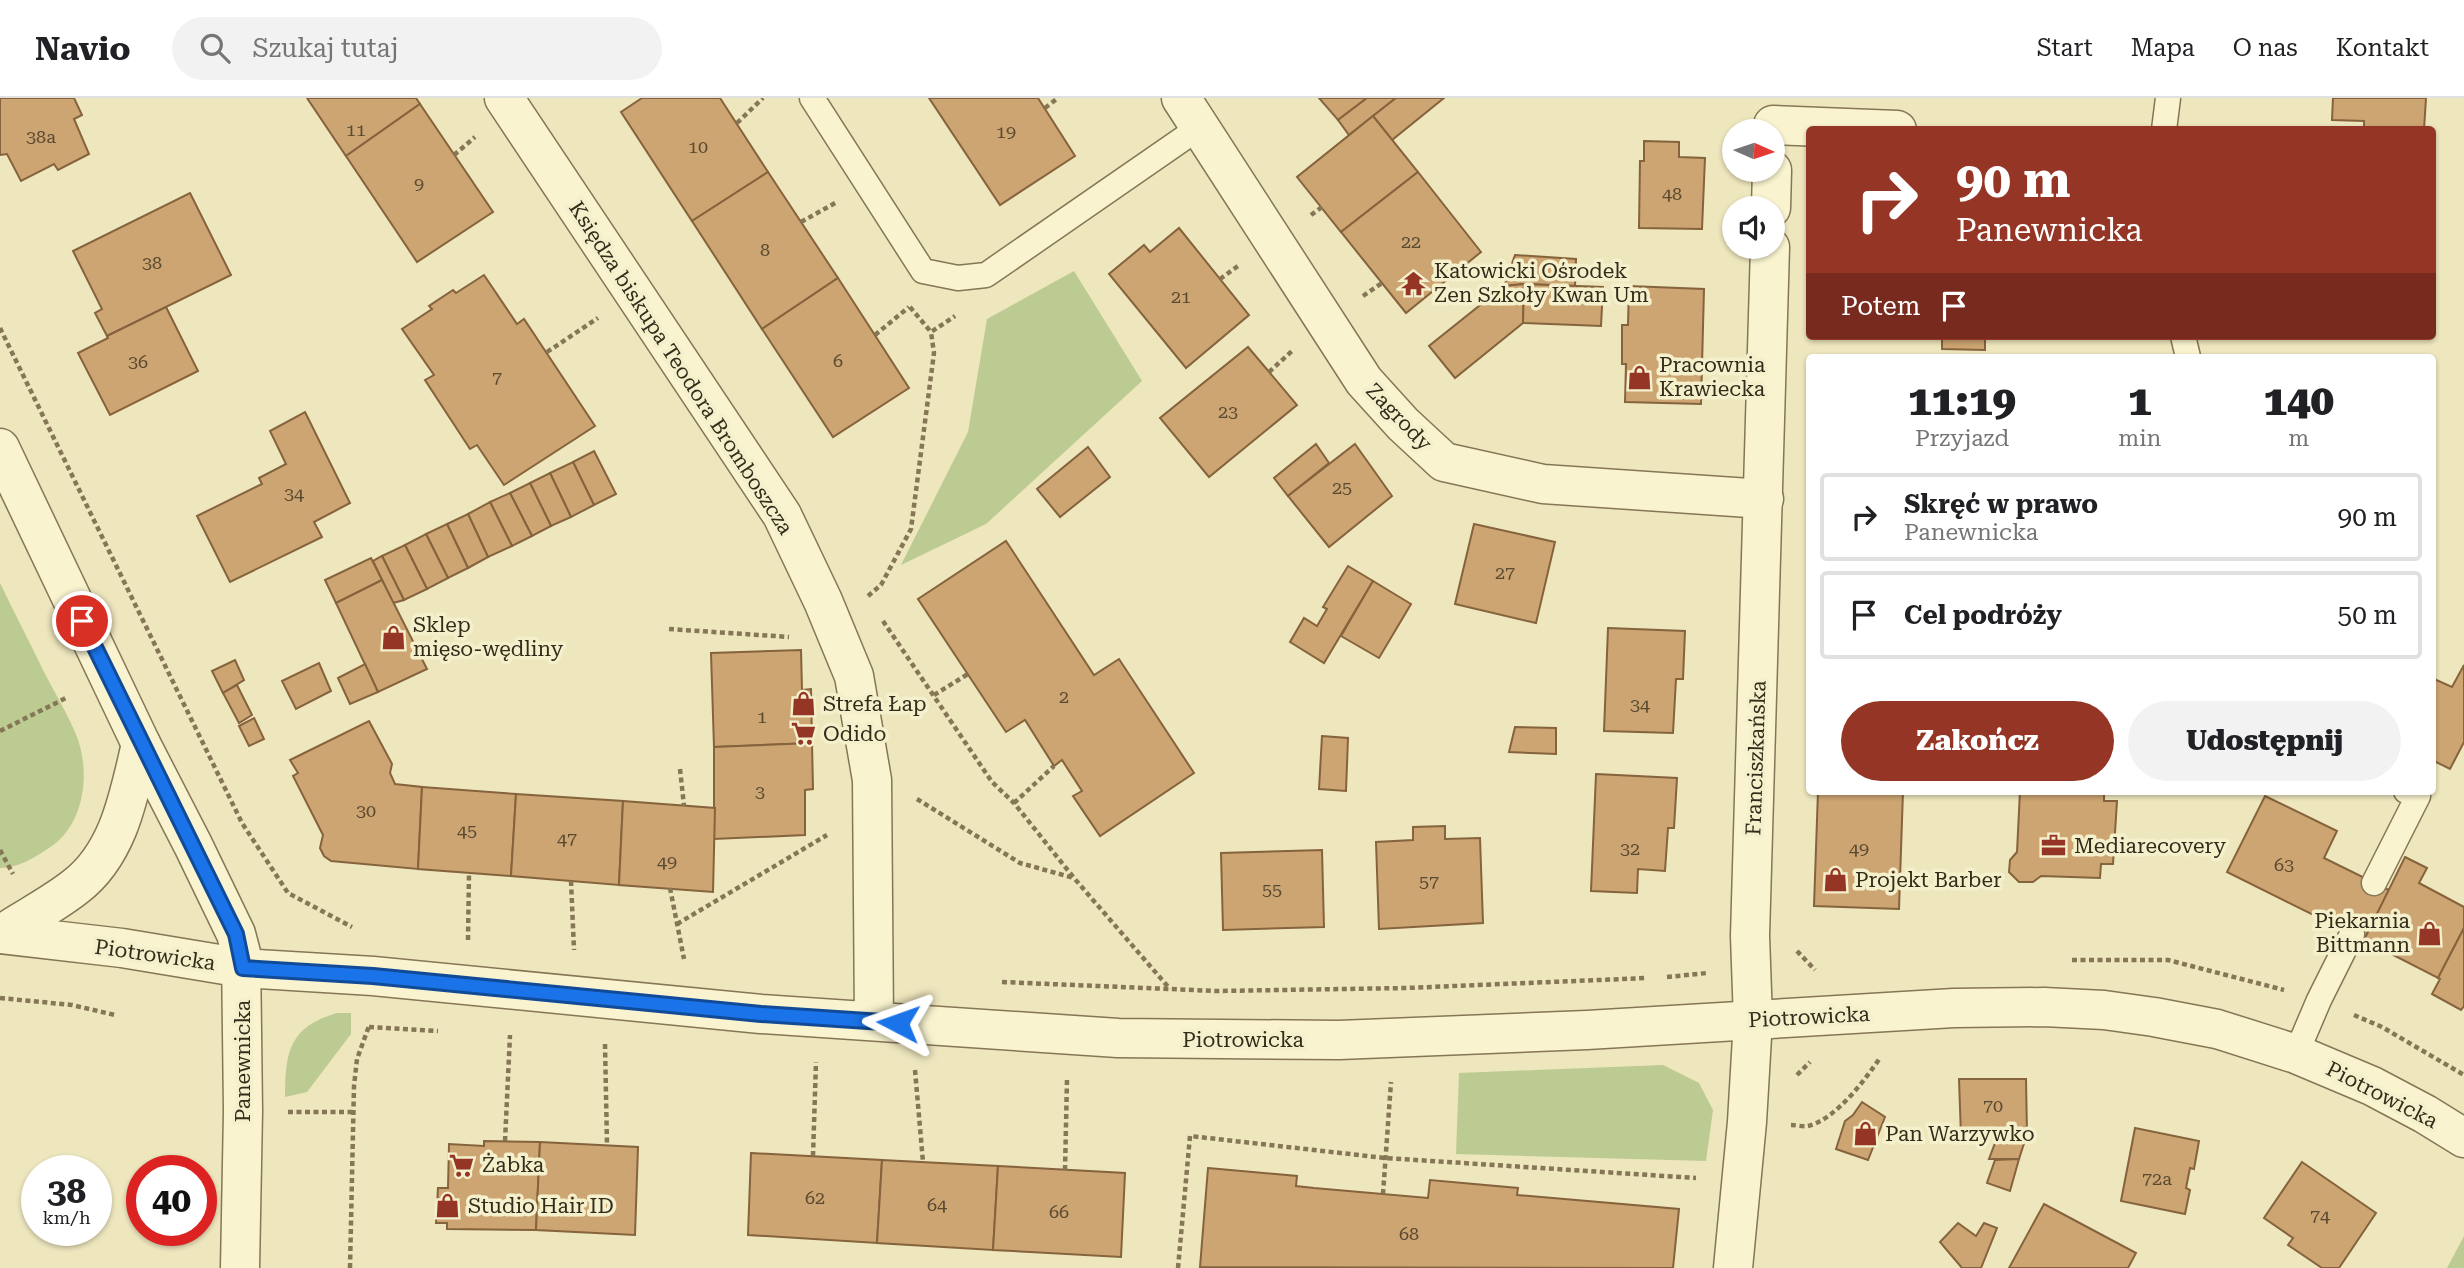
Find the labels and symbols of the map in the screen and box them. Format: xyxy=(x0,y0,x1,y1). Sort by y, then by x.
house number: 11 xyxy=(346,119,366,140)
north arrow xyxy=(1722,119,1785,182)
house number: 19 xyxy=(996,121,1016,142)
house number: 38a xyxy=(26,126,56,147)
house number: 10 xyxy=(688,136,708,157)
house number: 9 xyxy=(414,173,424,194)
house number: 48 xyxy=(1662,183,1682,204)
street label: Księdza biskupa Teodora Bromboszcza xyxy=(564,197,798,540)
house number: 22 xyxy=(1401,231,1421,252)
house number: 8 xyxy=(760,239,770,260)
house number: 38 xyxy=(142,252,162,273)
place label: Katowicki Ośrodek Zen Szkoły Kwan Um xyxy=(1434,259,1649,307)
temple icon: Katowicki Ośrodek Zen Szkoły Kwan Um xyxy=(1400,269,1428,297)
house number: 21 xyxy=(1171,286,1191,307)
house number: 6 xyxy=(833,350,843,371)
house number: 36 xyxy=(128,351,148,372)
place label: Pracownia Krawiecka xyxy=(1659,353,1766,401)
shop icon: Pracownia Krawiecka xyxy=(1625,363,1653,391)
house number: 7 xyxy=(492,367,502,388)
street label: Zagrody xyxy=(1361,379,1437,456)
house number: 23 xyxy=(1218,401,1238,422)
house number: 25 xyxy=(1332,477,1352,498)
house number: 34 xyxy=(284,483,304,504)
house number: 27 xyxy=(1495,562,1515,583)
pin xyxy=(52,591,112,651)
place label: Sklep mięso-wędliny xyxy=(413,613,564,661)
shop icon: Sklep mięso-wędliny xyxy=(379,623,407,651)
street label: Franciszkańska xyxy=(1741,679,1771,836)
house number: 2 xyxy=(1059,686,1069,707)
shop icon: Strefa Łap xyxy=(789,690,817,718)
place label: Strefa Łap xyxy=(823,692,927,716)
house number: 34 xyxy=(1630,694,1650,715)
house number: 1 xyxy=(757,706,767,727)
supermarket icon: Odido xyxy=(789,720,817,748)
place label: Odido xyxy=(823,722,886,746)
house number: 3 xyxy=(755,781,765,802)
house number: 30 xyxy=(356,800,376,821)
house number: 45 xyxy=(457,820,477,841)
house number: 47 xyxy=(557,828,577,849)
office icon: Mediarecovery xyxy=(2040,832,2068,860)
place label: Mediarecovery xyxy=(2074,834,2227,858)
house number: 32 xyxy=(1620,838,1640,859)
house number: 49 xyxy=(1849,838,1869,859)
house number: 49 xyxy=(657,851,677,872)
house number: 63 xyxy=(2274,854,2294,875)
shop icon: Projekt Barber xyxy=(1821,866,1849,894)
place label: Projekt Barber xyxy=(1855,868,2002,892)
house number: 57 xyxy=(1419,871,1439,892)
house number: 55 xyxy=(1262,879,1282,900)
place label: Piekarnia Bittmann xyxy=(2314,909,2411,957)
shop icon: Piekarnia Bittmann xyxy=(2416,919,2444,947)
street label: Piotrowicka xyxy=(93,935,218,975)
position arrow xyxy=(861,986,935,1060)
street label: Panewnicka xyxy=(231,999,255,1122)
street label: Piotrowicka xyxy=(1748,1002,1871,1032)
street label: Piotrowicka xyxy=(1182,1028,1304,1052)
street label: Piotrowicka xyxy=(2322,1057,2442,1134)
house number: 70 xyxy=(1983,1095,2003,1116)
shop icon: Pan Warzywko xyxy=(1851,1120,1879,1148)
place label: Pan Warzywko xyxy=(1885,1122,2035,1146)
supermarket icon: Żabka xyxy=(448,1151,476,1179)
place label: Żabka xyxy=(482,1153,545,1177)
speed limit sign: 40 xyxy=(126,1155,217,1246)
house number: 72a xyxy=(2142,1168,2172,1189)
house number: 62 xyxy=(805,1187,825,1208)
shop icon: Studio Hair ID xyxy=(434,1192,462,1220)
place label: Studio Hair ID xyxy=(468,1194,614,1218)
house number: 64 xyxy=(927,1194,947,1215)
house number: 66 xyxy=(1049,1201,1069,1222)
house number: 74 xyxy=(2310,1205,2330,1226)
house number: 68 xyxy=(1399,1223,1419,1244)

